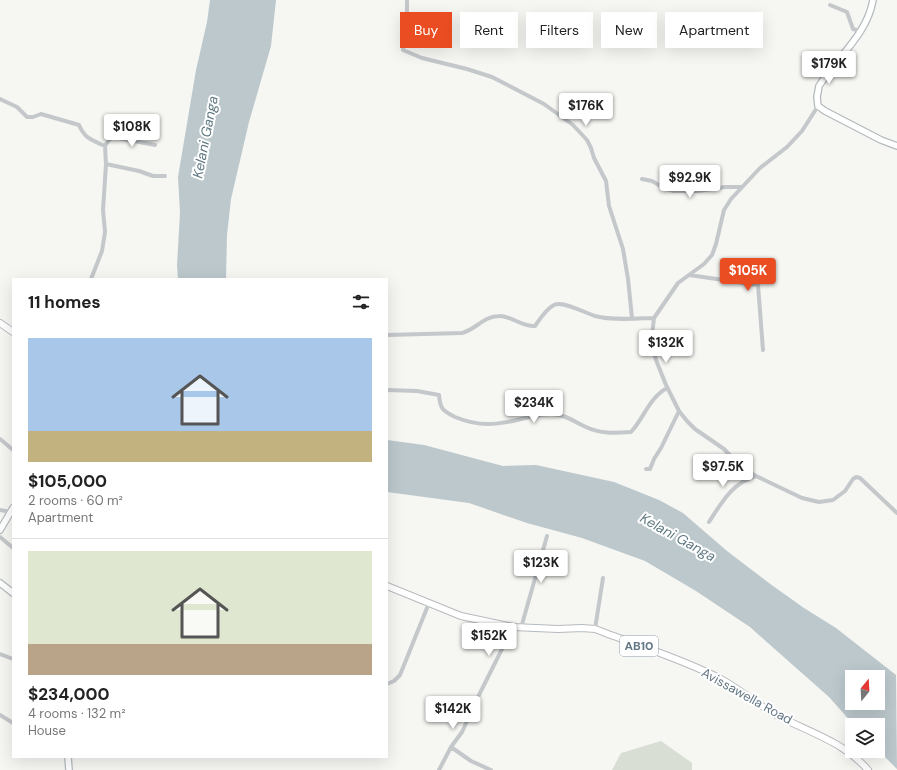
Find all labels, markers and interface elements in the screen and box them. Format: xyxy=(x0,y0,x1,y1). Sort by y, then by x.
chip: Buy xyxy=(400,12,452,48)
chip: Rent xyxy=(460,12,518,48)
chip: Filters xyxy=(526,12,593,48)
chip: New xyxy=(601,12,657,48)
chip: Apartment xyxy=(665,12,763,48)
pin: $179K xyxy=(801,51,857,85)
text: $179K xyxy=(811,55,847,72)
pin: $176K xyxy=(558,93,614,127)
water label: Kelani Ganga xyxy=(188,94,222,180)
text: $176K xyxy=(568,97,604,114)
pin: $108K xyxy=(104,114,160,148)
text: $108K xyxy=(113,118,151,135)
pin: $92.9K xyxy=(657,165,723,199)
text: $92.9K xyxy=(668,169,712,186)
pin: $105K xyxy=(720,258,776,292)
text: $105K xyxy=(729,262,767,279)
text: 11 homes xyxy=(28,291,101,313)
icon: filters xyxy=(350,291,372,313)
pin: $132K xyxy=(638,330,694,364)
text: $132K xyxy=(648,334,684,351)
icon: home xyxy=(164,364,236,436)
pin: $234K xyxy=(506,390,562,424)
text: $234K xyxy=(514,394,554,411)
pin: $97.5K xyxy=(690,454,756,488)
text: $97.5K xyxy=(702,458,744,475)
text: $105,000 xyxy=(28,470,107,492)
text: 2 rooms · 60 m² xyxy=(28,492,123,509)
text: Apartment xyxy=(28,509,93,526)
water label: Kelani Ganga xyxy=(637,509,719,565)
pin: $123K xyxy=(513,550,569,584)
text: $123K xyxy=(523,554,559,571)
icon: home xyxy=(164,577,236,649)
pin: $152K xyxy=(461,623,517,657)
text: $152K xyxy=(471,627,507,644)
road number: AB10 xyxy=(620,636,658,656)
street label: Avissawella Road xyxy=(698,664,796,728)
north arrow xyxy=(845,670,885,710)
map controls xyxy=(845,670,885,758)
text: $234,000 xyxy=(28,683,109,705)
pin: $142K xyxy=(425,696,481,730)
text: $142K xyxy=(434,700,472,717)
text: 4 rooms · 132 m² xyxy=(28,705,126,722)
button: layers xyxy=(845,718,885,758)
text: House xyxy=(28,722,66,739)

